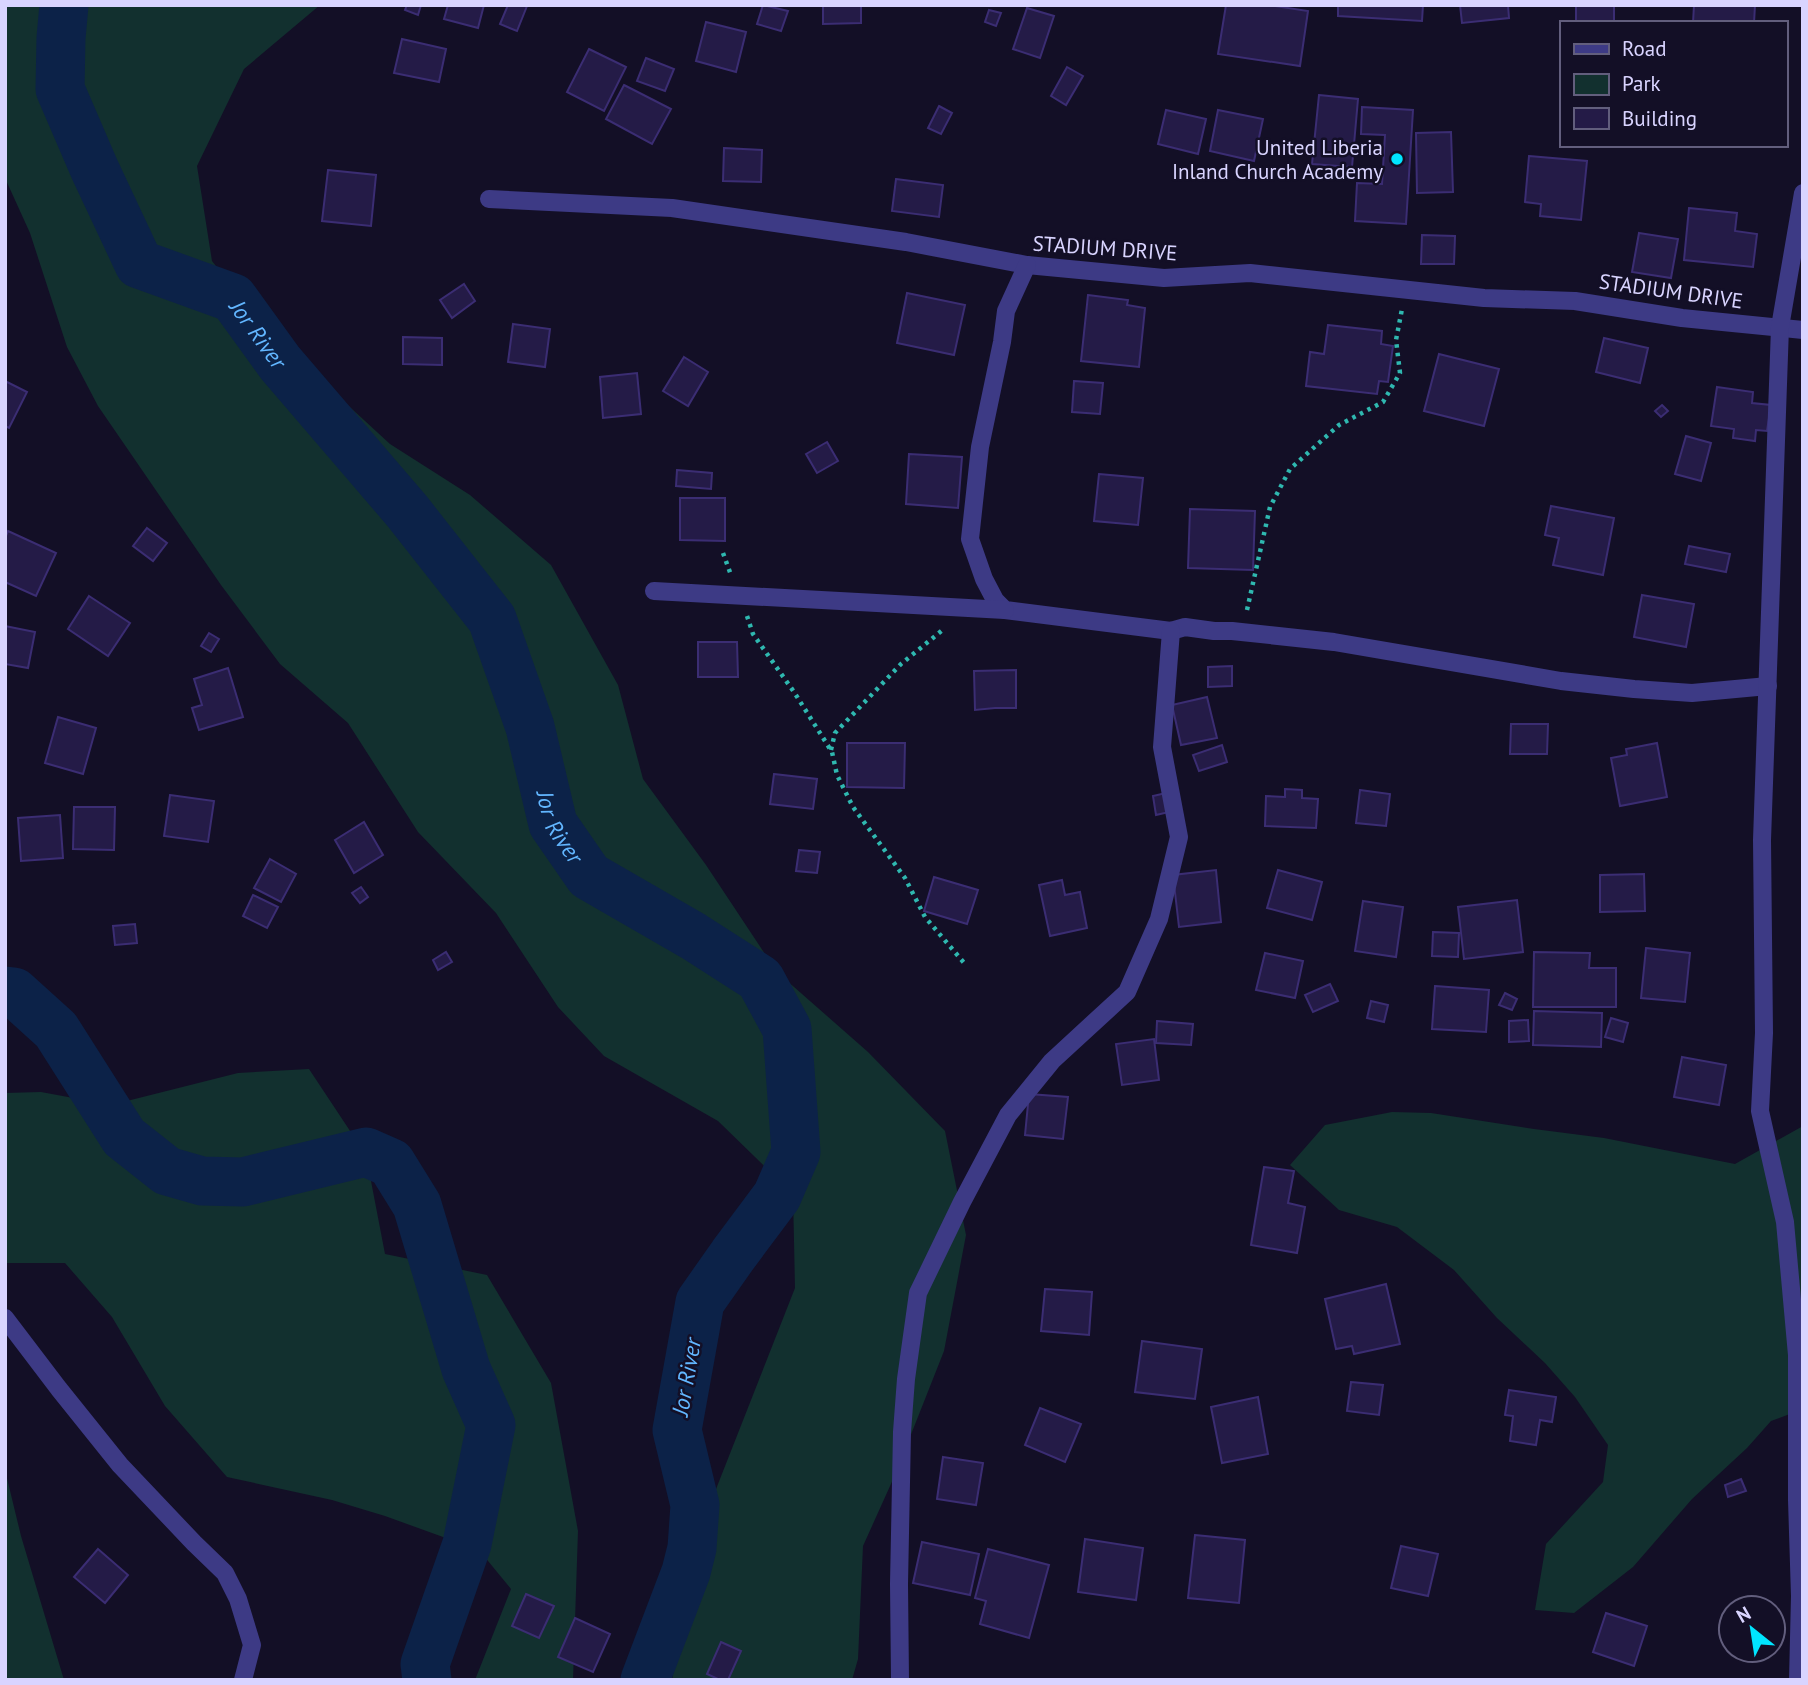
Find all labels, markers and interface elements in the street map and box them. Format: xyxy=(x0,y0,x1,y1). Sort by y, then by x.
legend xyxy=(1560,21,1787,147)
text: Road xyxy=(1622,35,1666,62)
text: Park xyxy=(1622,70,1661,97)
text: Building xyxy=(1622,105,1697,132)
place label: United Liberia Inland Church Academy xyxy=(1172,134,1383,185)
marker: United Liberia Inland Church Academy xyxy=(1389,151,1405,167)
street label: STADIUM DRIVE xyxy=(1032,229,1178,267)
street label: STADIUM DRIVE xyxy=(1597,268,1745,314)
water label: Jor River xyxy=(223,292,294,375)
water label: Jor River xyxy=(531,785,591,870)
water label: Jor River xyxy=(665,1335,707,1420)
north arrow xyxy=(1717,1594,1787,1664)
text: N xyxy=(1732,1601,1755,1628)

